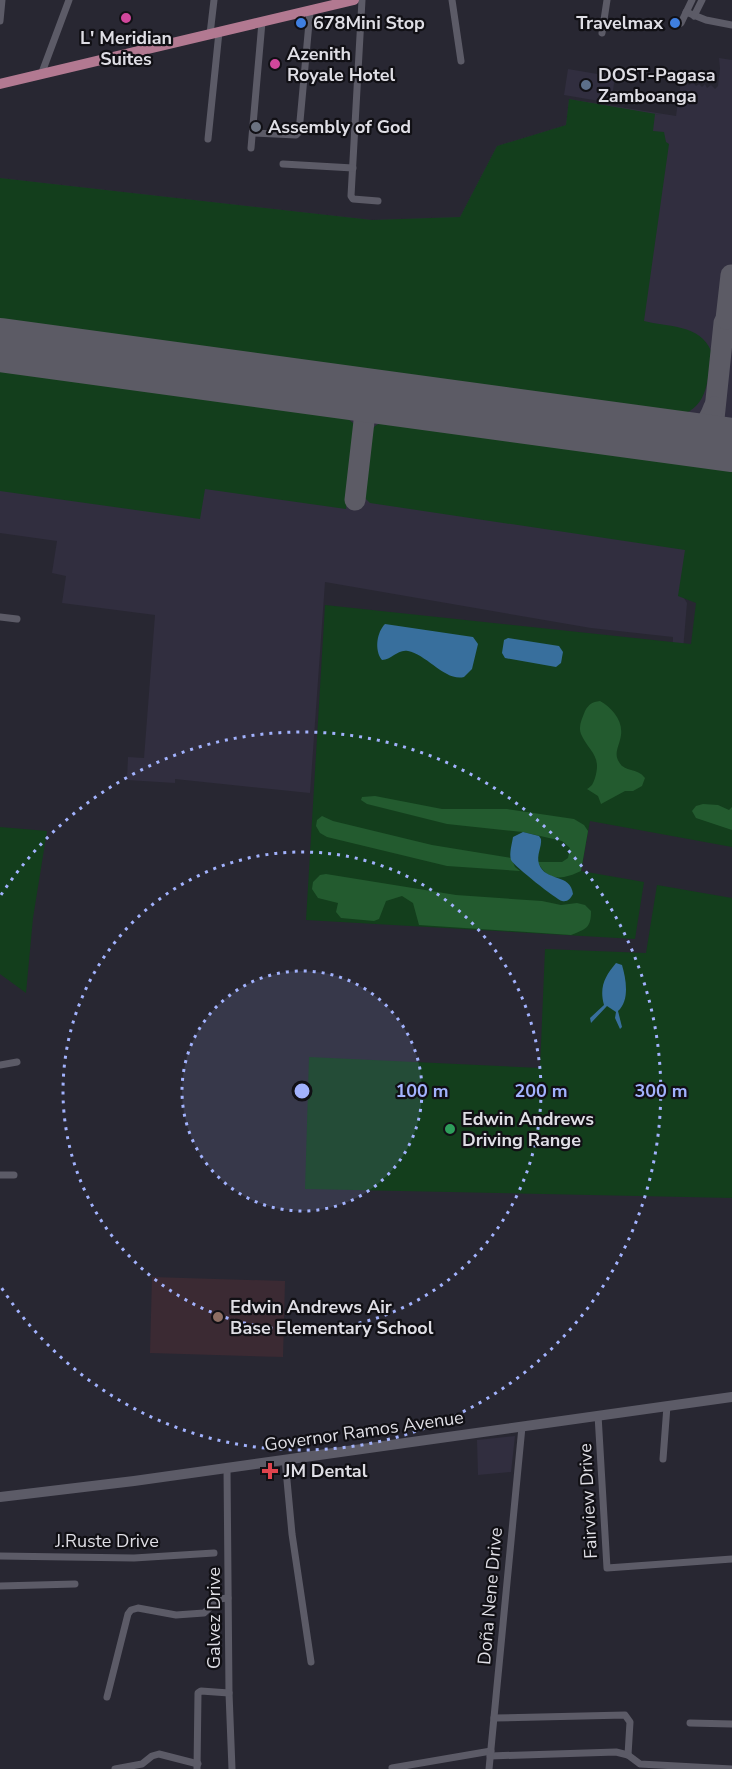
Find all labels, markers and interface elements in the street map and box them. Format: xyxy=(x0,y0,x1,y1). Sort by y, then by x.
marker: L' Meridian Suites xyxy=(119,11,133,25)
place label: 678Mini Stop xyxy=(313,11,425,35)
place label: Travelmax xyxy=(576,11,663,35)
marker: 678Mini Stop xyxy=(294,16,308,30)
marker: Travelmax xyxy=(668,16,682,30)
place label: L' Meridian Suites xyxy=(80,26,172,71)
place label: Azenith Royale Hotel xyxy=(287,42,395,87)
marker: Azenith Royale Hotel xyxy=(268,57,282,71)
place label: DOST-Pagasa Zamboanga xyxy=(598,63,716,108)
marker: DOST-Pagasa Zamboanga xyxy=(579,78,593,92)
place label: Assembly of God xyxy=(268,115,411,139)
marker: Assembly of God xyxy=(249,120,263,134)
text: 100 m xyxy=(395,1079,449,1103)
text: 200 m xyxy=(514,1079,568,1103)
text: 300 m xyxy=(634,1079,688,1103)
centre of rings xyxy=(292,1081,312,1101)
place label: Edwin Andrews Driving Range xyxy=(462,1107,594,1152)
marker: Edwin Andrews Driving Range xyxy=(443,1122,457,1136)
place label: Edwin Andrews Air Base Elementary School xyxy=(230,1295,434,1340)
marker: Edwin Andrews Air Base Elementary School xyxy=(211,1310,225,1324)
street label: Governor Ramos Avenue xyxy=(263,1405,465,1457)
street label: Fairview Drive xyxy=(573,1443,603,1559)
place label: JM Dental xyxy=(283,1459,368,1483)
marker: JM Dental xyxy=(261,1462,279,1480)
street label: Doña Nene Drive xyxy=(472,1526,508,1666)
street label: J.Ruste Drive xyxy=(54,1529,159,1553)
street label: Galvez Drive xyxy=(202,1567,226,1669)

